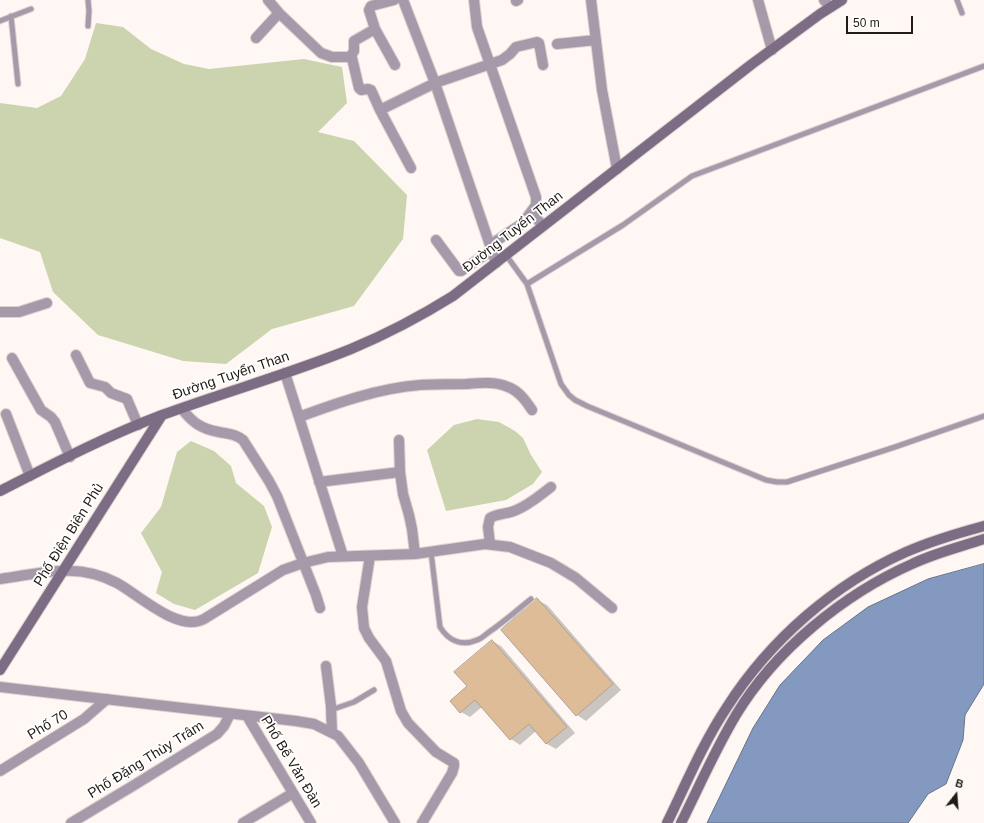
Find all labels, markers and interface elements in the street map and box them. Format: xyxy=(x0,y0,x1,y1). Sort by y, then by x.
scale bar xyxy=(848,8,915,34)
text: 50 m xyxy=(853,16,880,30)
street label: Đường Tuyển Than xyxy=(460,188,566,276)
street label: Đường Tuyển Than xyxy=(170,348,292,404)
street label: Phố Điện Biên Phủ xyxy=(31,480,107,590)
street label: Phố 70 xyxy=(25,706,71,744)
street label: Phố Bế Văn Đàn xyxy=(257,713,325,811)
street label: Phố Đặng Thùy Trâm xyxy=(85,718,207,802)
north arrow xyxy=(936,775,976,815)
text: B xyxy=(954,777,965,790)

